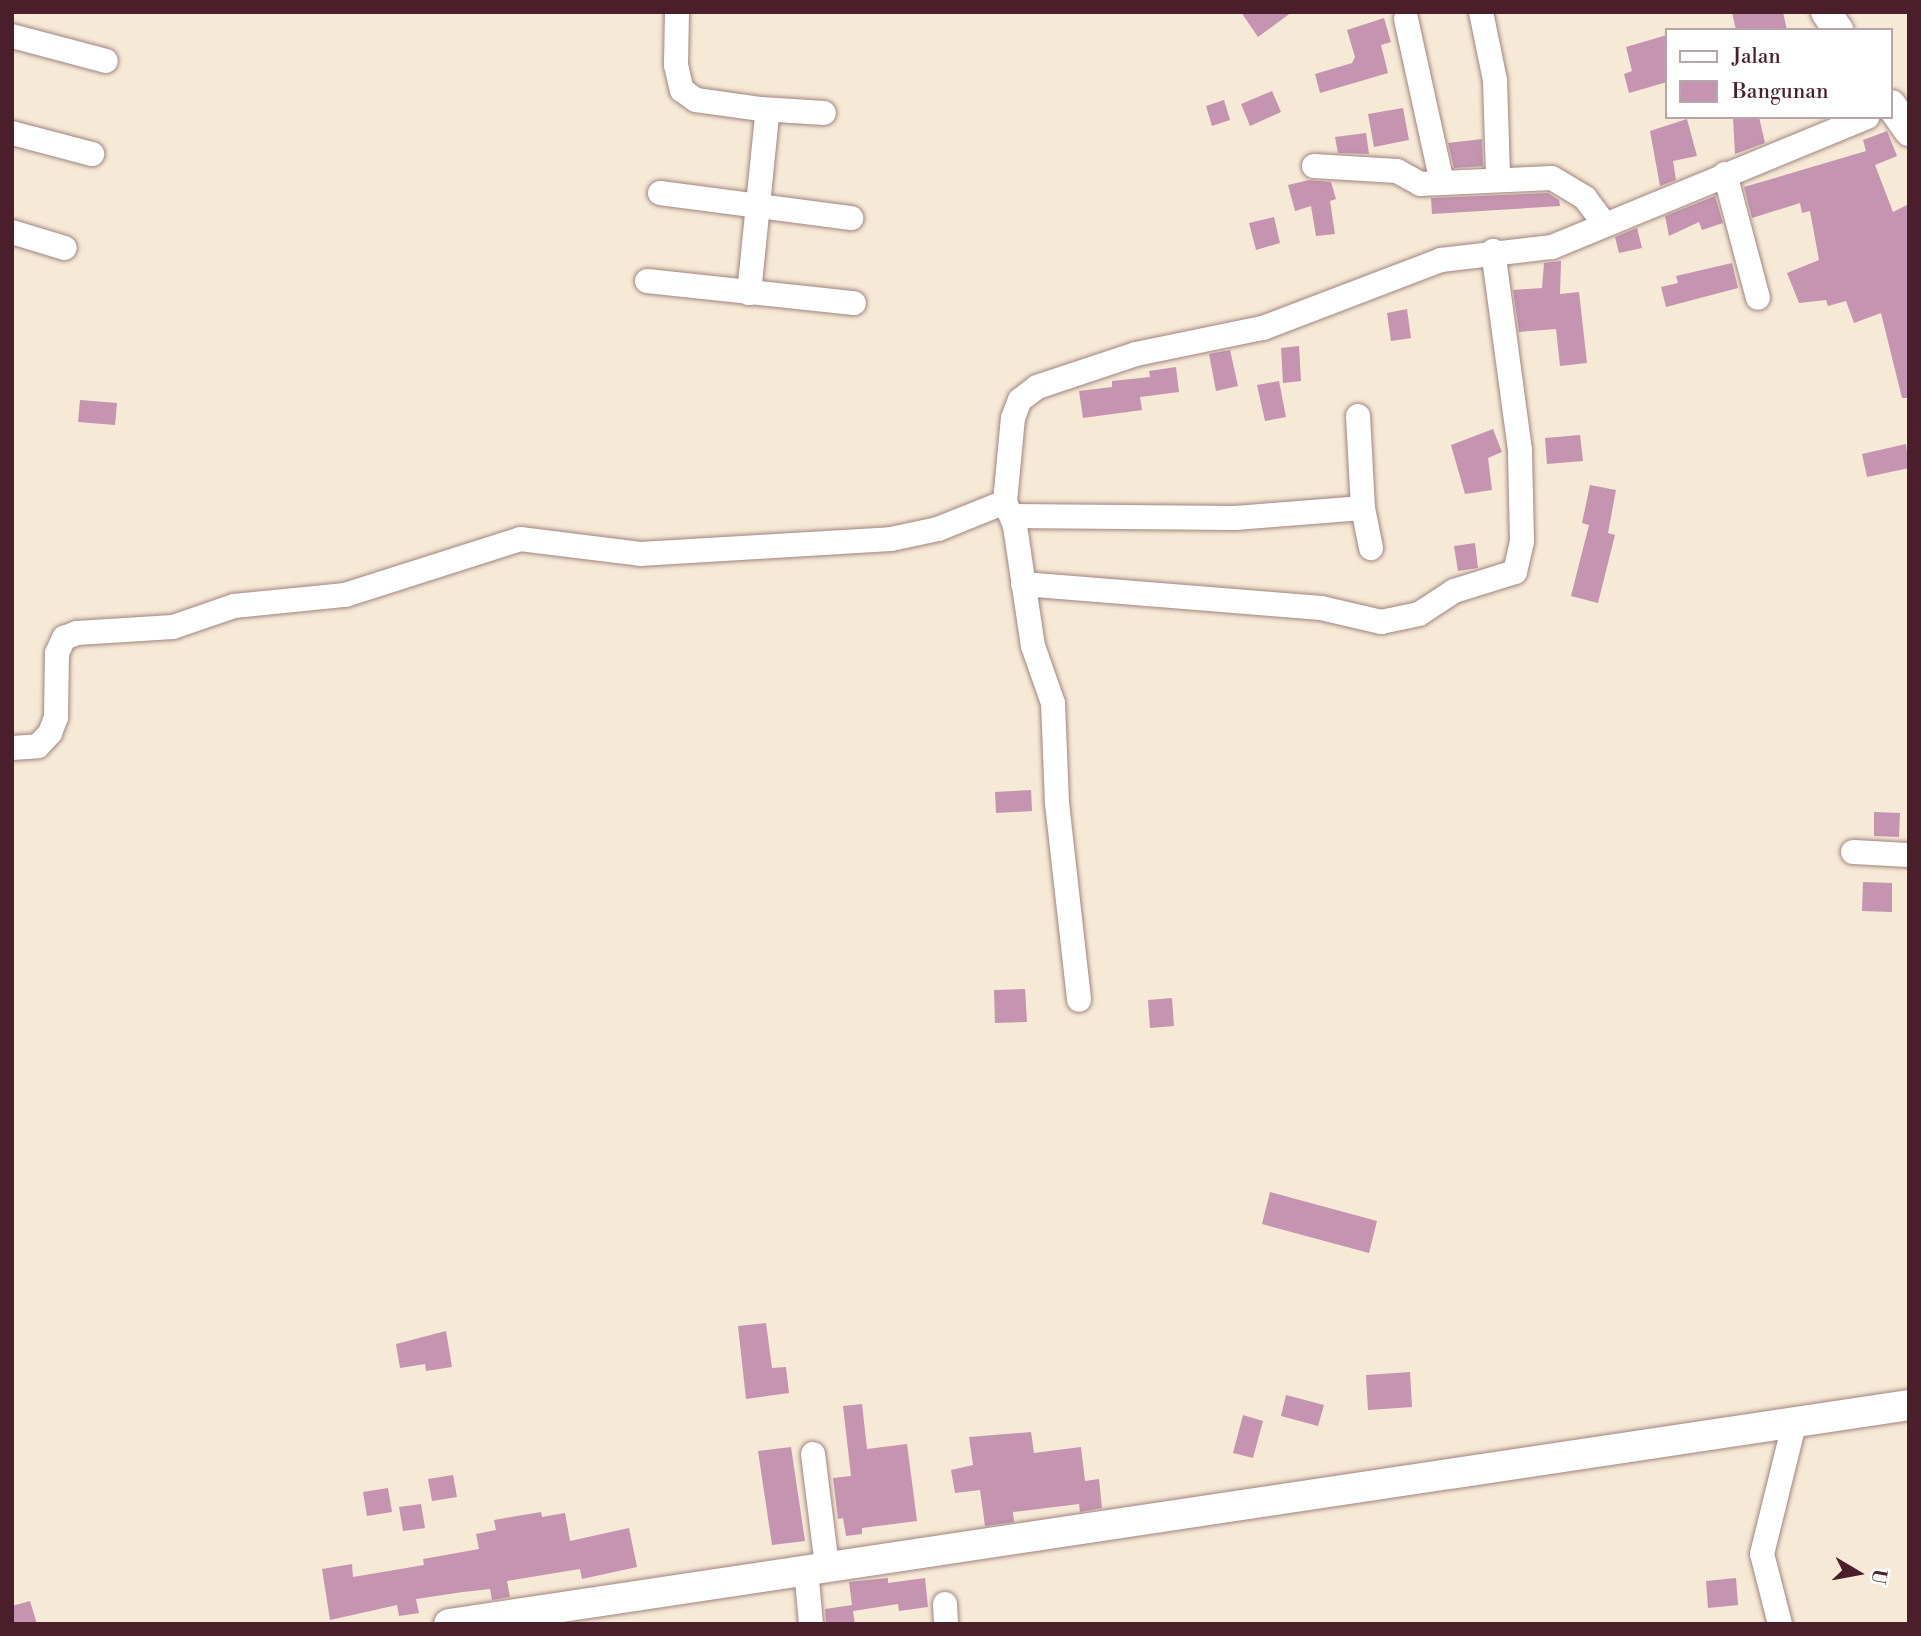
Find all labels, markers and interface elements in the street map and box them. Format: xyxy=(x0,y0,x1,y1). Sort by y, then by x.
legend xyxy=(1666,28,1893,119)
text: Jalan xyxy=(1732,44,1781,70)
text: Bangunan xyxy=(1732,79,1828,105)
north arrow xyxy=(1823,1538,1893,1608)
text: U xyxy=(1866,1567,1892,1586)

